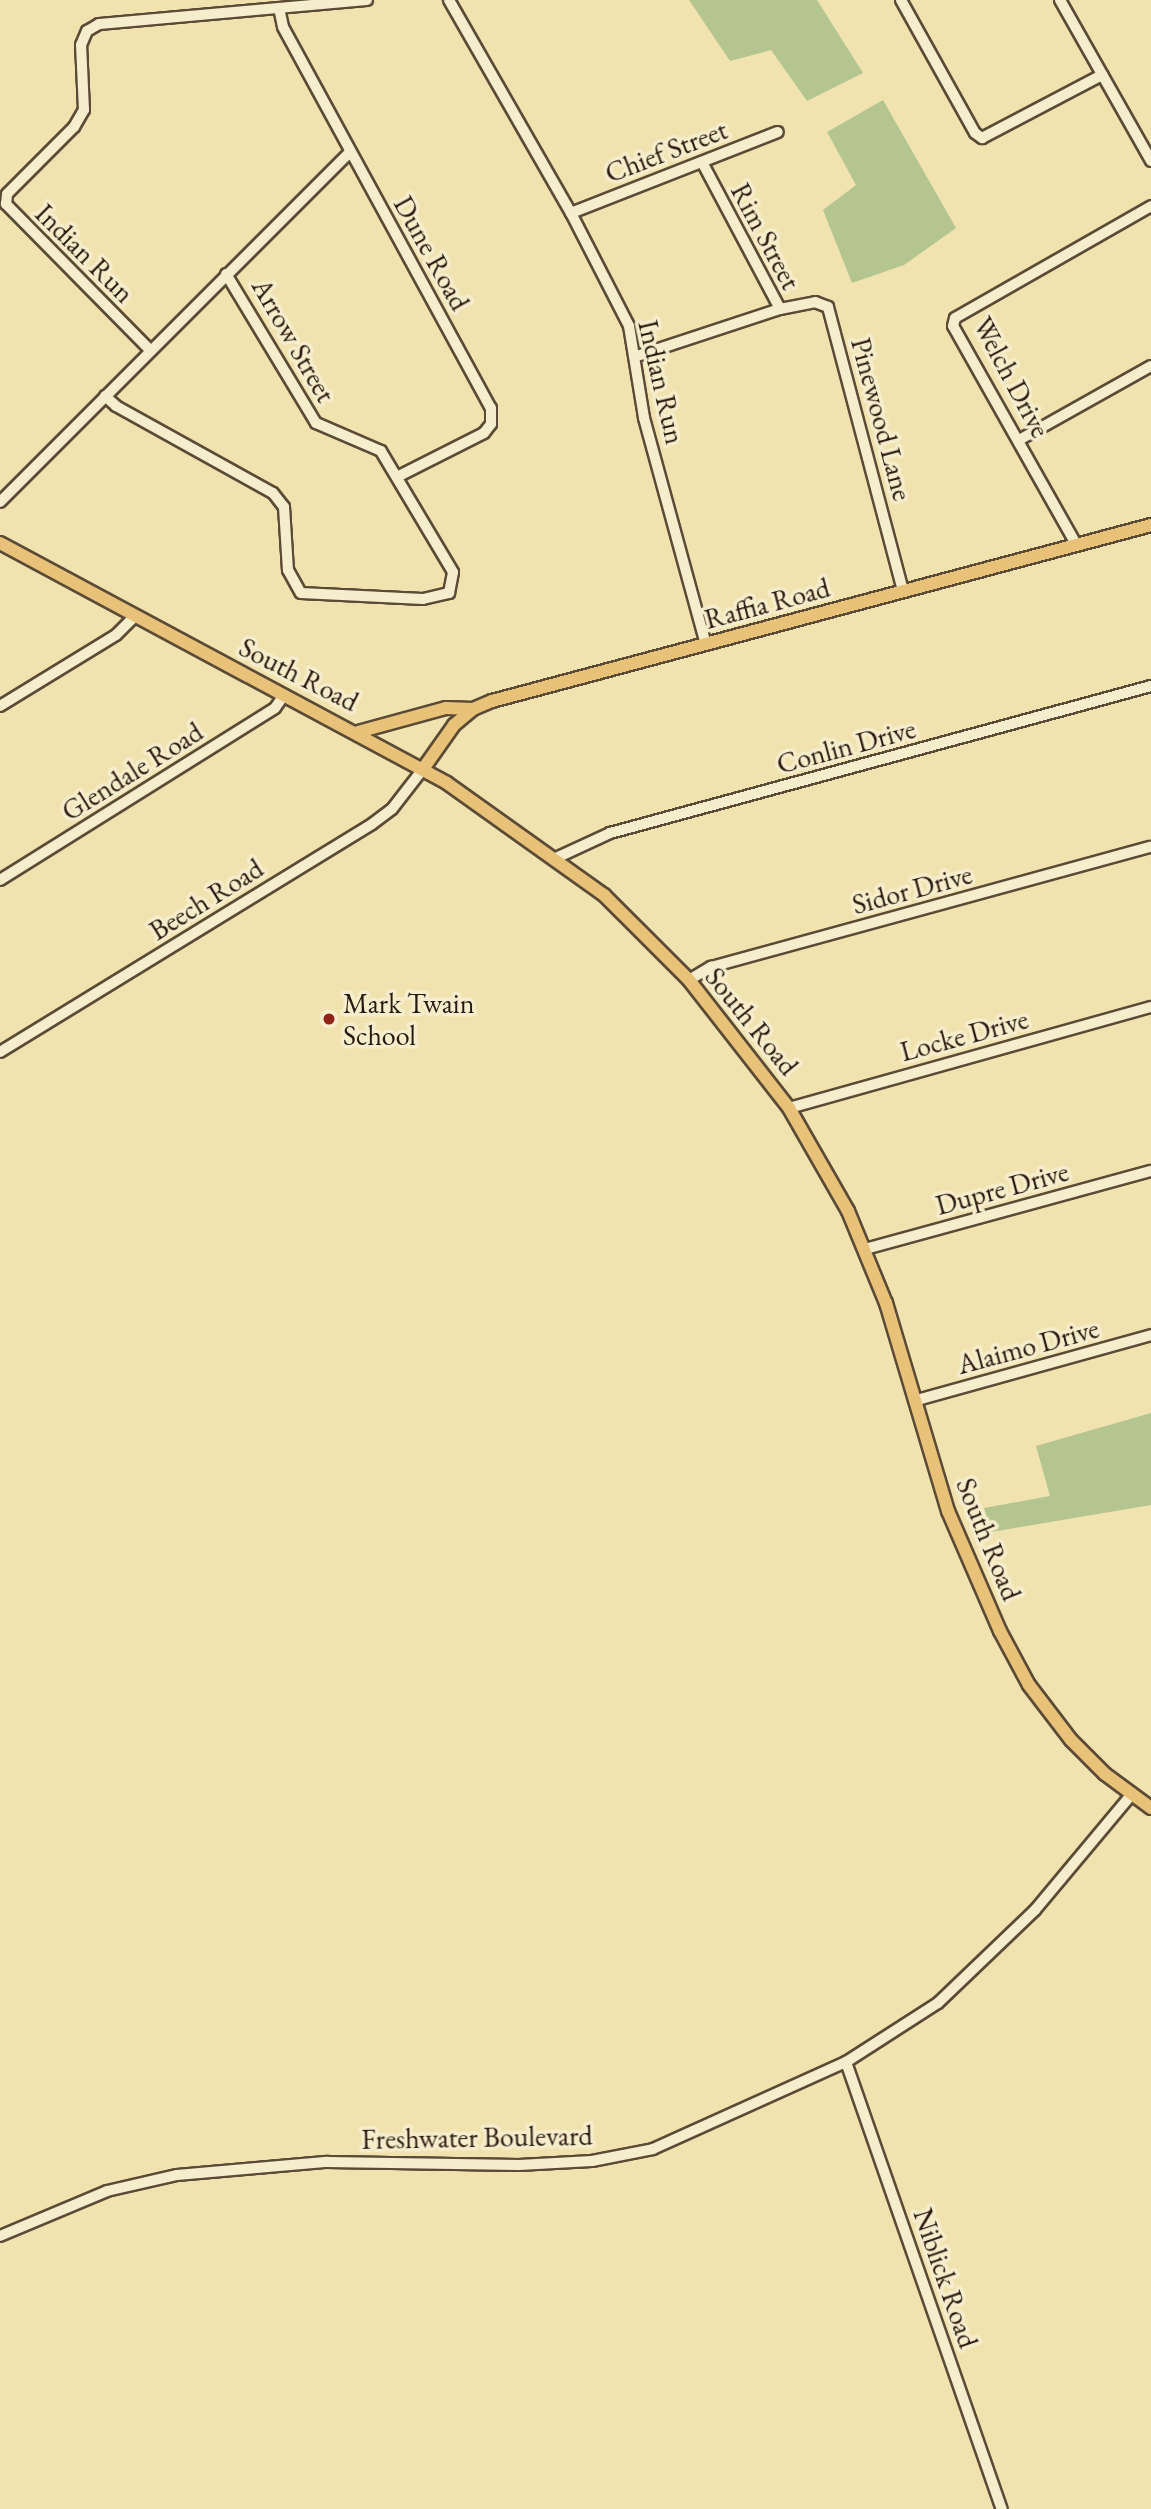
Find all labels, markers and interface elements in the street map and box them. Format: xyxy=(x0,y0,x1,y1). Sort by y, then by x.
street label: Chief Street xyxy=(600,112,732,190)
street label: Rim Street xyxy=(724,177,808,295)
street label: Dune Road xyxy=(387,190,477,316)
street label: Indian Run xyxy=(28,196,142,310)
street label: Arrow Street xyxy=(245,272,343,408)
street label: Welch Drive xyxy=(966,311,1058,443)
street label: Indian Run xyxy=(631,317,693,447)
street label: Pinewood Lane xyxy=(844,334,920,504)
street label: Raffia Road xyxy=(701,570,833,636)
street label: South Road xyxy=(234,630,364,718)
street label: Conlin Drive xyxy=(773,711,919,781)
street label: Glendale Road xyxy=(55,714,209,828)
street label: Beech Road xyxy=(143,851,269,947)
street label: Sidor Drive xyxy=(848,857,976,921)
street label: South Road xyxy=(698,960,806,1082)
place label: Mark Twain School xyxy=(343,986,474,1052)
street label: Locke Drive xyxy=(896,1002,1032,1068)
marker: Mark Twain School xyxy=(321,1011,337,1027)
street label: Dupre Drive xyxy=(932,1154,1072,1222)
street label: Alaimo Drive xyxy=(954,1311,1102,1381)
street label: South Road xyxy=(949,1473,1029,1605)
street label: Freshwater Boulevard xyxy=(361,2118,593,2156)
street label: Niblick Road xyxy=(906,2204,986,2352)

